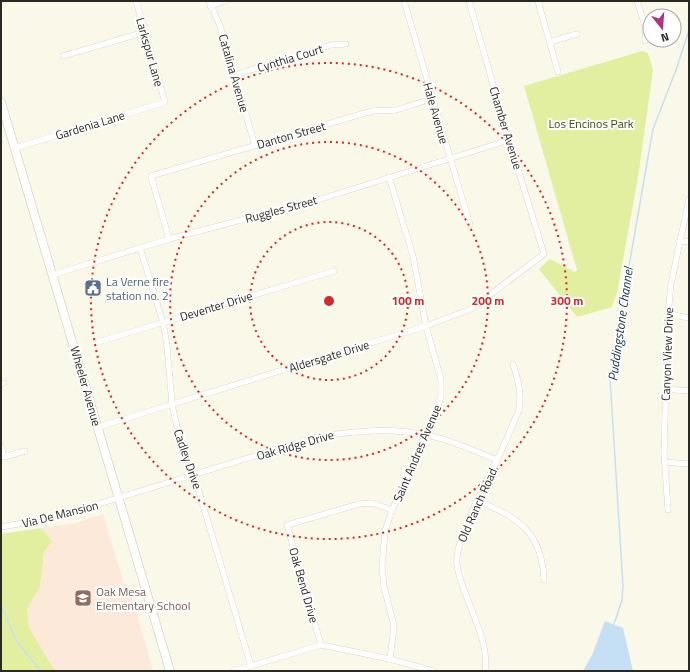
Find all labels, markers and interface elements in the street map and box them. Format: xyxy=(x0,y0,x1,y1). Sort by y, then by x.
north arrow xyxy=(642,8,682,48)
street label: Larkspur Lane xyxy=(131,15,169,89)
text: N xyxy=(659,29,671,46)
street label: Catalina Avenue xyxy=(214,32,254,114)
street label: Cynthia Court xyxy=(255,39,326,77)
street label: Hale Avenue xyxy=(418,80,454,146)
street label: Chamber Avenue xyxy=(484,84,528,172)
street label: Gardenia Lane xyxy=(53,105,127,145)
park label: Los Encinos Park xyxy=(548,114,634,133)
street label: Danton Street xyxy=(254,116,328,154)
street label: Ruggles Street xyxy=(243,190,320,228)
water label: Puddingstone Channel xyxy=(602,264,638,382)
place label: La Verne fire station no. 2 xyxy=(106,272,169,305)
public building icon: La Verne fire station no. 2 xyxy=(83,278,103,298)
street label: Deventer Drive xyxy=(177,286,255,326)
text: 100 m xyxy=(392,291,424,310)
text: 200 m xyxy=(472,291,504,310)
text: 300 m xyxy=(551,291,583,310)
centre of rings xyxy=(322,294,336,308)
street label: Canyon View Drive xyxy=(656,307,678,401)
street label: Aldersgate Drive xyxy=(286,335,372,377)
street label: Wheeler Avenue xyxy=(66,344,106,428)
street label: Saint Andres Avenue xyxy=(388,401,446,505)
street label: Oak Ridge Drive xyxy=(254,425,336,465)
street label: Cadley Drive xyxy=(169,426,207,492)
street label: Old Ranch Road xyxy=(452,465,502,545)
street label: Via De Mansion xyxy=(20,495,100,533)
street label: Oak Bend Drive xyxy=(284,545,324,625)
place label: Oak Mesa Elementary School xyxy=(96,582,190,615)
school or university icon: Oak Mesa Elementary School xyxy=(73,588,93,608)

